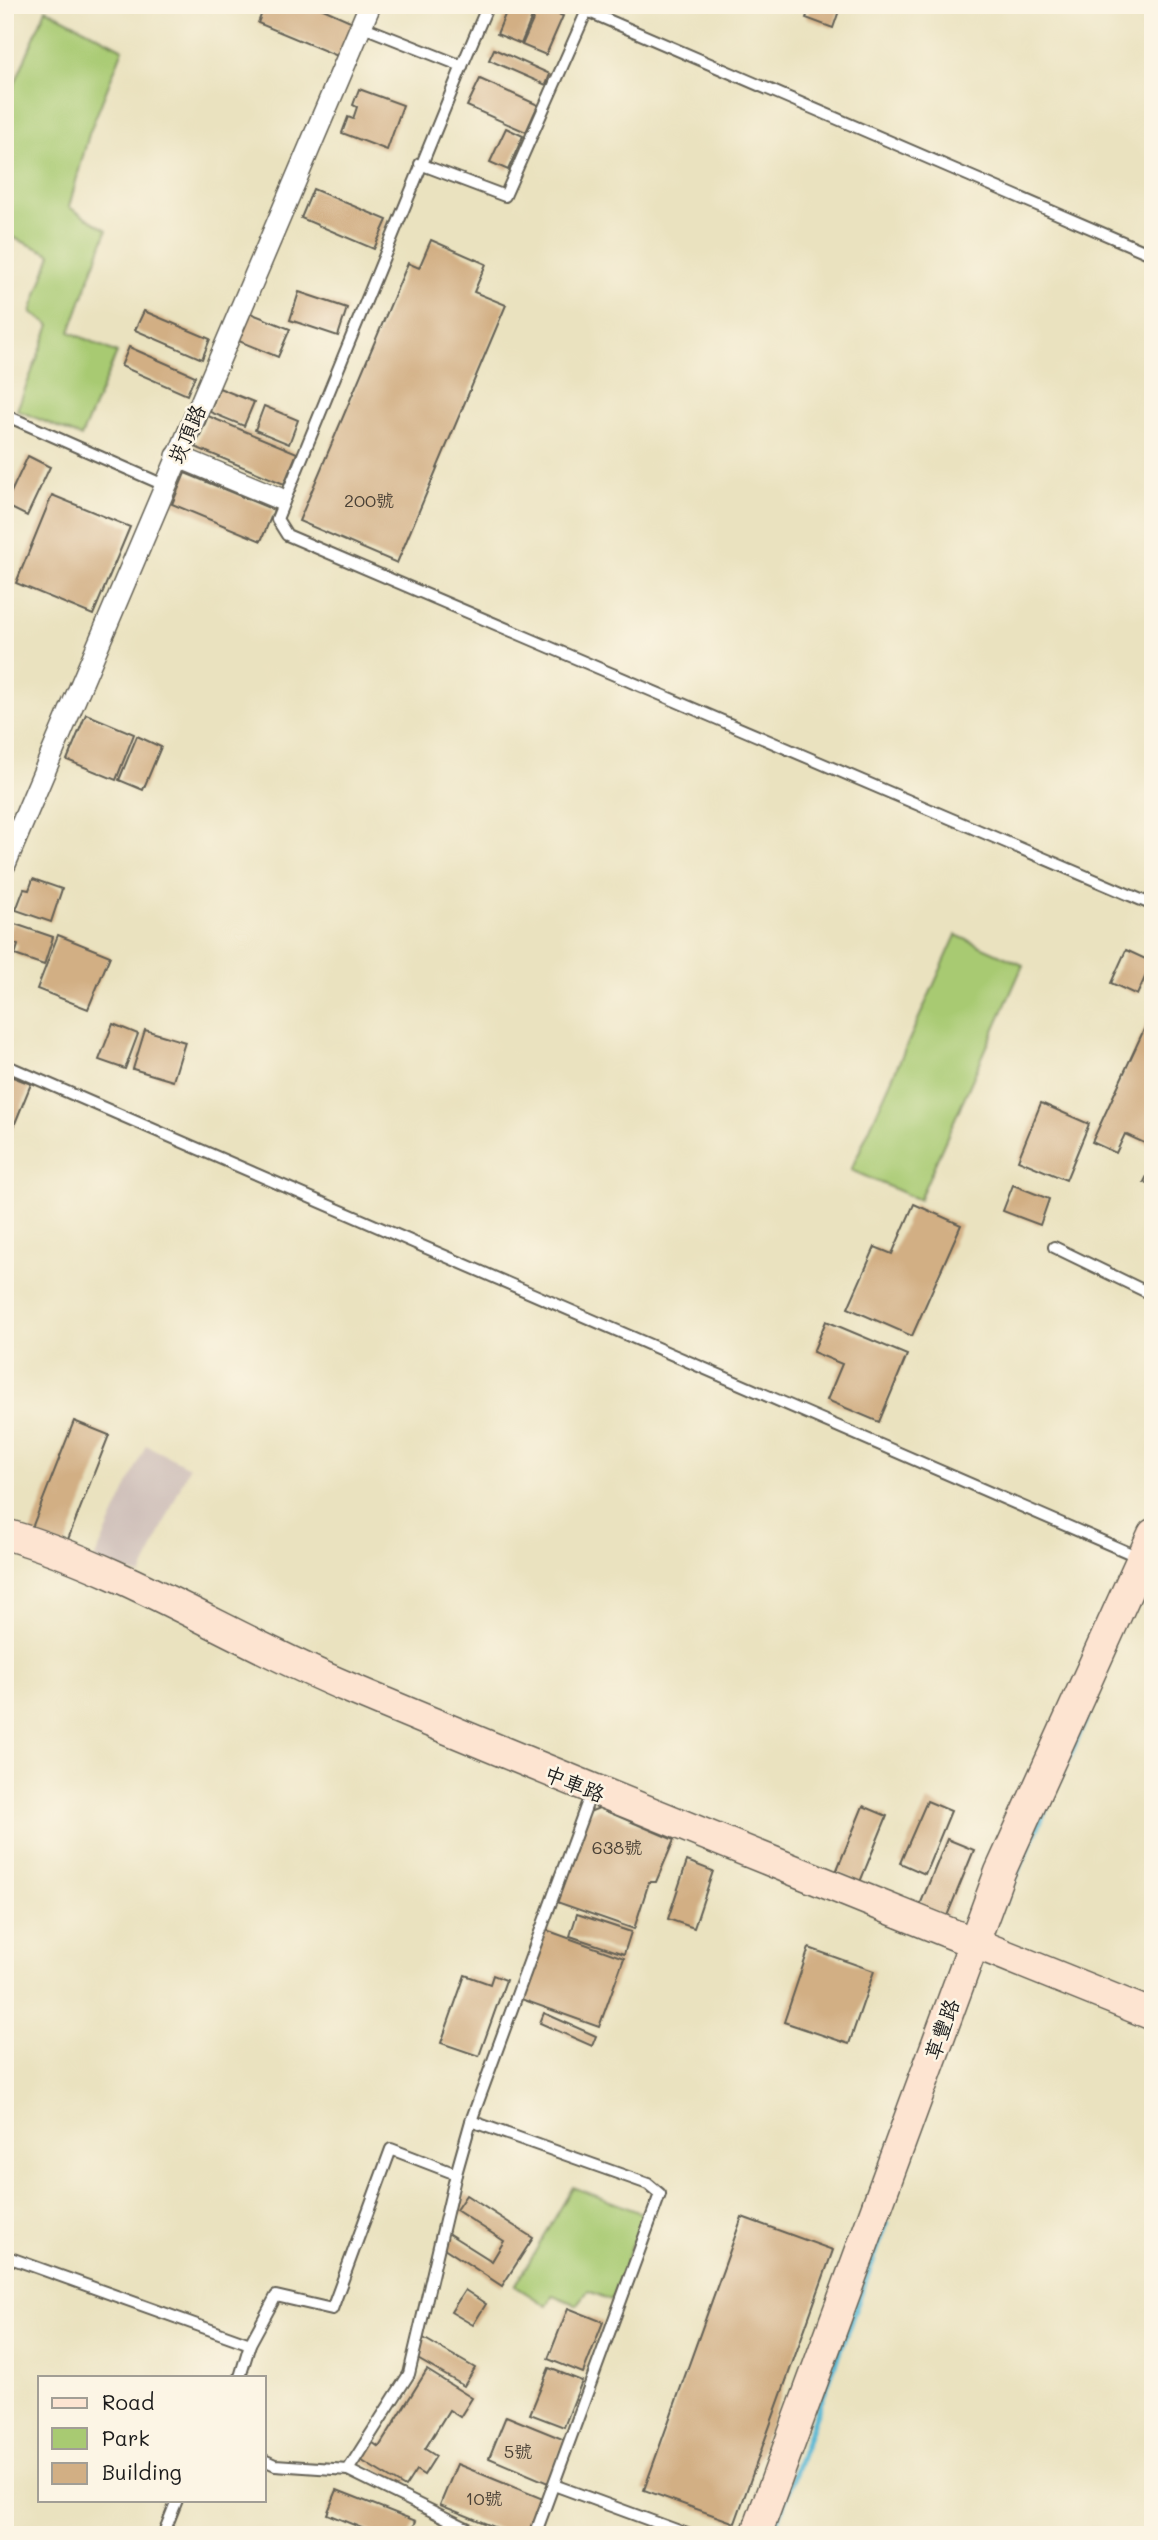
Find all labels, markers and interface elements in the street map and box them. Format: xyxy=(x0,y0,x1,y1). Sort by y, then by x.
street label: 崁頂路 xyxy=(161,400,211,468)
house number: 200號 xyxy=(344,488,394,512)
street label: 中車路 xyxy=(541,1759,609,1807)
house number: 638號 xyxy=(592,1835,642,1859)
street label: 草豐路 xyxy=(918,1995,964,2063)
legend xyxy=(38,2376,266,2502)
text: Road xyxy=(102,2388,154,2415)
text: Park xyxy=(102,2424,150,2451)
house number: 5號 xyxy=(504,2439,532,2463)
text: Building xyxy=(102,2458,182,2485)
house number: 10號 xyxy=(465,2486,503,2510)

